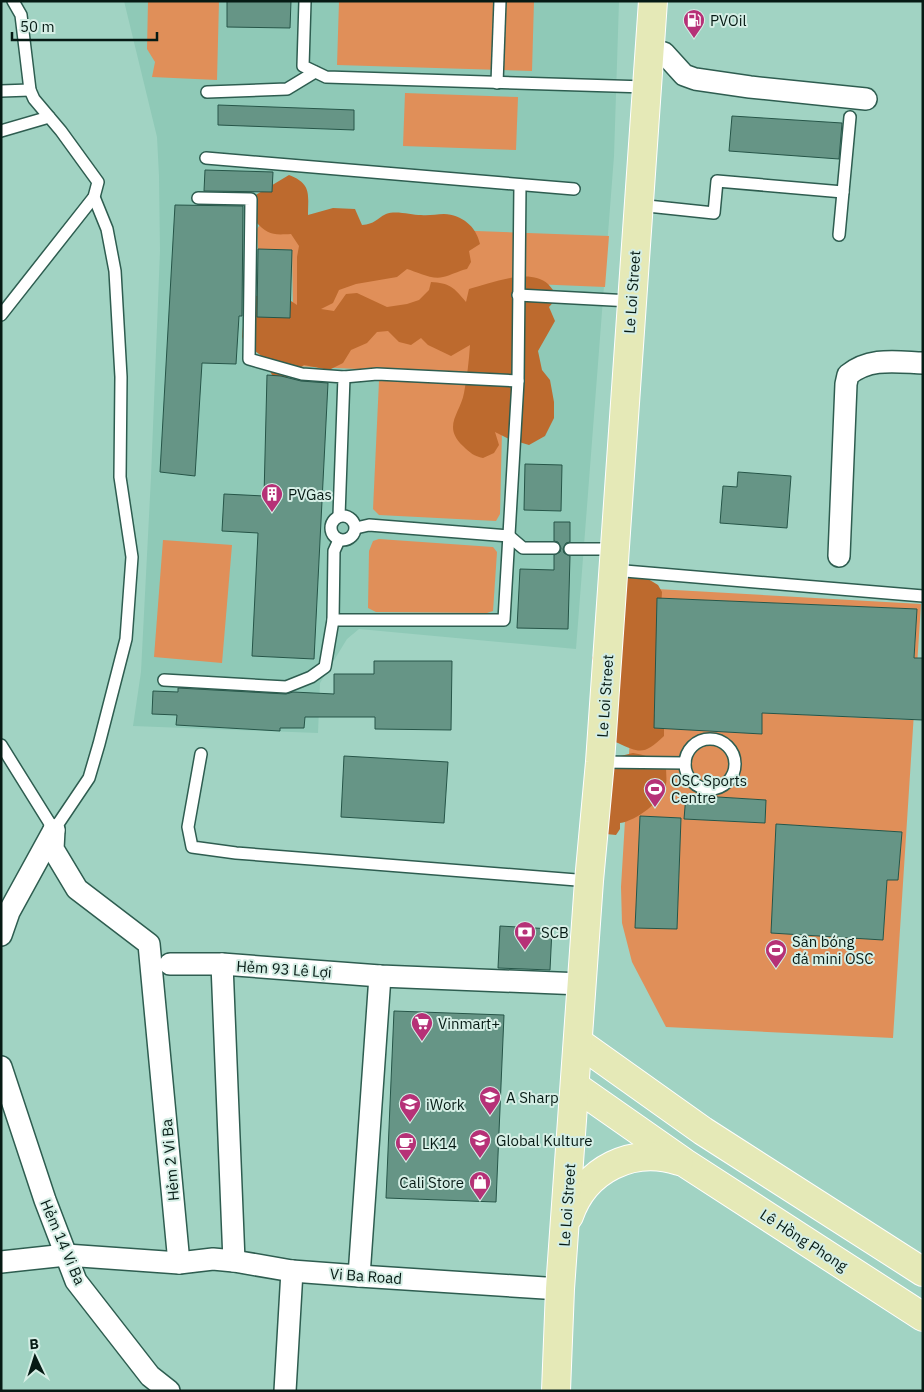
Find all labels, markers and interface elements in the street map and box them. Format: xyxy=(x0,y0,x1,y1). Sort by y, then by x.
fuel station icon: PVOil xyxy=(682,8,706,39)
scale bar xyxy=(12,10,158,42)
place label: PVOil xyxy=(710,11,747,30)
text: 50 m xyxy=(20,17,55,36)
street label: Le Loi Street xyxy=(620,250,644,334)
building icon: PVGas xyxy=(260,482,284,513)
place label: PVGas xyxy=(288,485,332,504)
street label: Le Loi Street xyxy=(593,654,617,738)
place label: OSC Sports Centre xyxy=(671,771,747,807)
sports icon: OSC Sports Centre xyxy=(643,777,667,808)
bank icon: SCB xyxy=(513,920,537,951)
place label: SCB xyxy=(541,923,569,942)
place label: Sân bóng đá mini OSC xyxy=(792,932,874,968)
sports icon: Sân bóng đá mini OSC xyxy=(764,938,788,969)
street label: Hẻm 93 Lê Lợi xyxy=(236,956,332,982)
supermarket icon: Vinmart+ xyxy=(410,1011,434,1042)
place label: Vinmart+ xyxy=(438,1014,500,1033)
school or university icon: A Sharp xyxy=(478,1085,502,1116)
place label: A Sharp xyxy=(506,1088,559,1107)
school or university icon: iWork xyxy=(398,1092,422,1123)
place label: iWork xyxy=(426,1095,465,1114)
street label: Hẻm 2 Vi Ba xyxy=(157,1118,183,1202)
school or university icon: Global Kulture xyxy=(468,1128,492,1159)
cafe icon: LK14 xyxy=(394,1131,418,1162)
place label: Global Kulture xyxy=(496,1131,593,1150)
place label: LK14 xyxy=(422,1134,457,1153)
street label: Le Loi Street xyxy=(555,1163,579,1247)
shop icon: Cali Store xyxy=(468,1170,492,1201)
place label: Cali Store xyxy=(399,1173,464,1192)
street label: Hẻm 14 Vi Ba xyxy=(36,1196,90,1288)
street label: Lê Hồng Phong xyxy=(757,1205,851,1275)
street label: Vi Ba Road xyxy=(329,1264,403,1288)
north arrow xyxy=(10,1332,60,1382)
text: B xyxy=(29,1335,39,1353)

